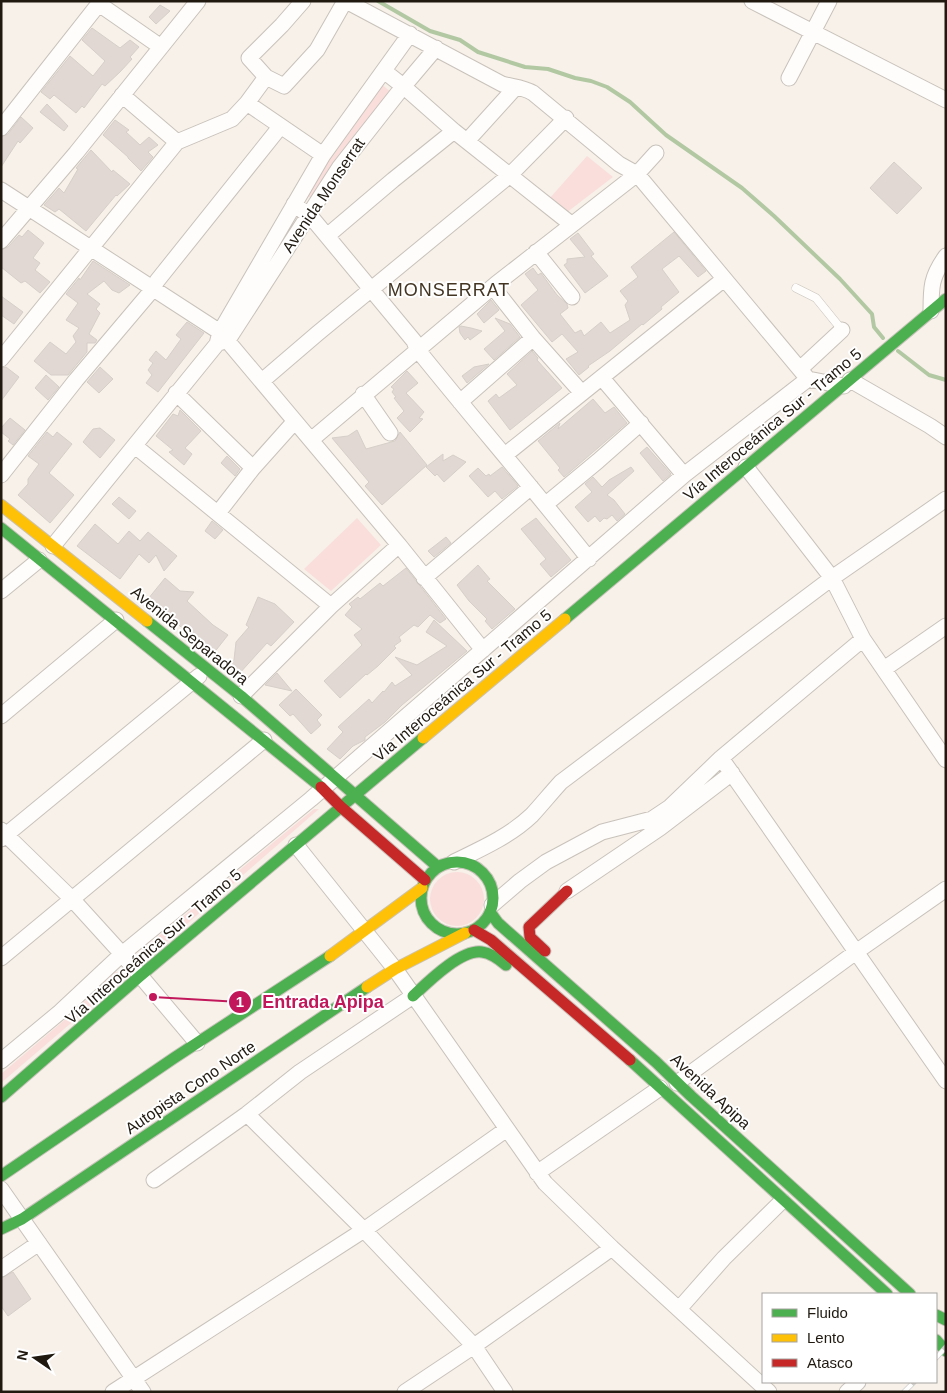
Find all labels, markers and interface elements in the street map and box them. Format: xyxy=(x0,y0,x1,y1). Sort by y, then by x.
street label: Avenida Monserrat xyxy=(279,135,368,256)
district label: MONSERRAT xyxy=(388,280,510,300)
street label: Vía Interoceánica Sur - Tramo 5 xyxy=(680,345,865,504)
street label: Avenida Separadora xyxy=(128,583,252,688)
street label: Vía Interoceánica Sur - Tramo 5 xyxy=(370,606,555,765)
street label: Vía Interoceánica Sur - Tramo 5 xyxy=(62,866,245,1027)
callout: Entrada Apipa xyxy=(227,986,394,1019)
text: Entrada Apipa xyxy=(262,992,385,1012)
text: 1 xyxy=(236,993,244,1010)
street label: Autopista Cono Norte xyxy=(122,1038,259,1137)
street label: Avenida Apipa xyxy=(668,1050,754,1132)
legend xyxy=(762,1293,937,1383)
text: Fluido xyxy=(807,1304,848,1321)
text: Lento xyxy=(807,1329,845,1346)
north arrow xyxy=(10,1333,60,1383)
text: N xyxy=(13,1348,31,1362)
text: Atasco xyxy=(807,1354,853,1371)

